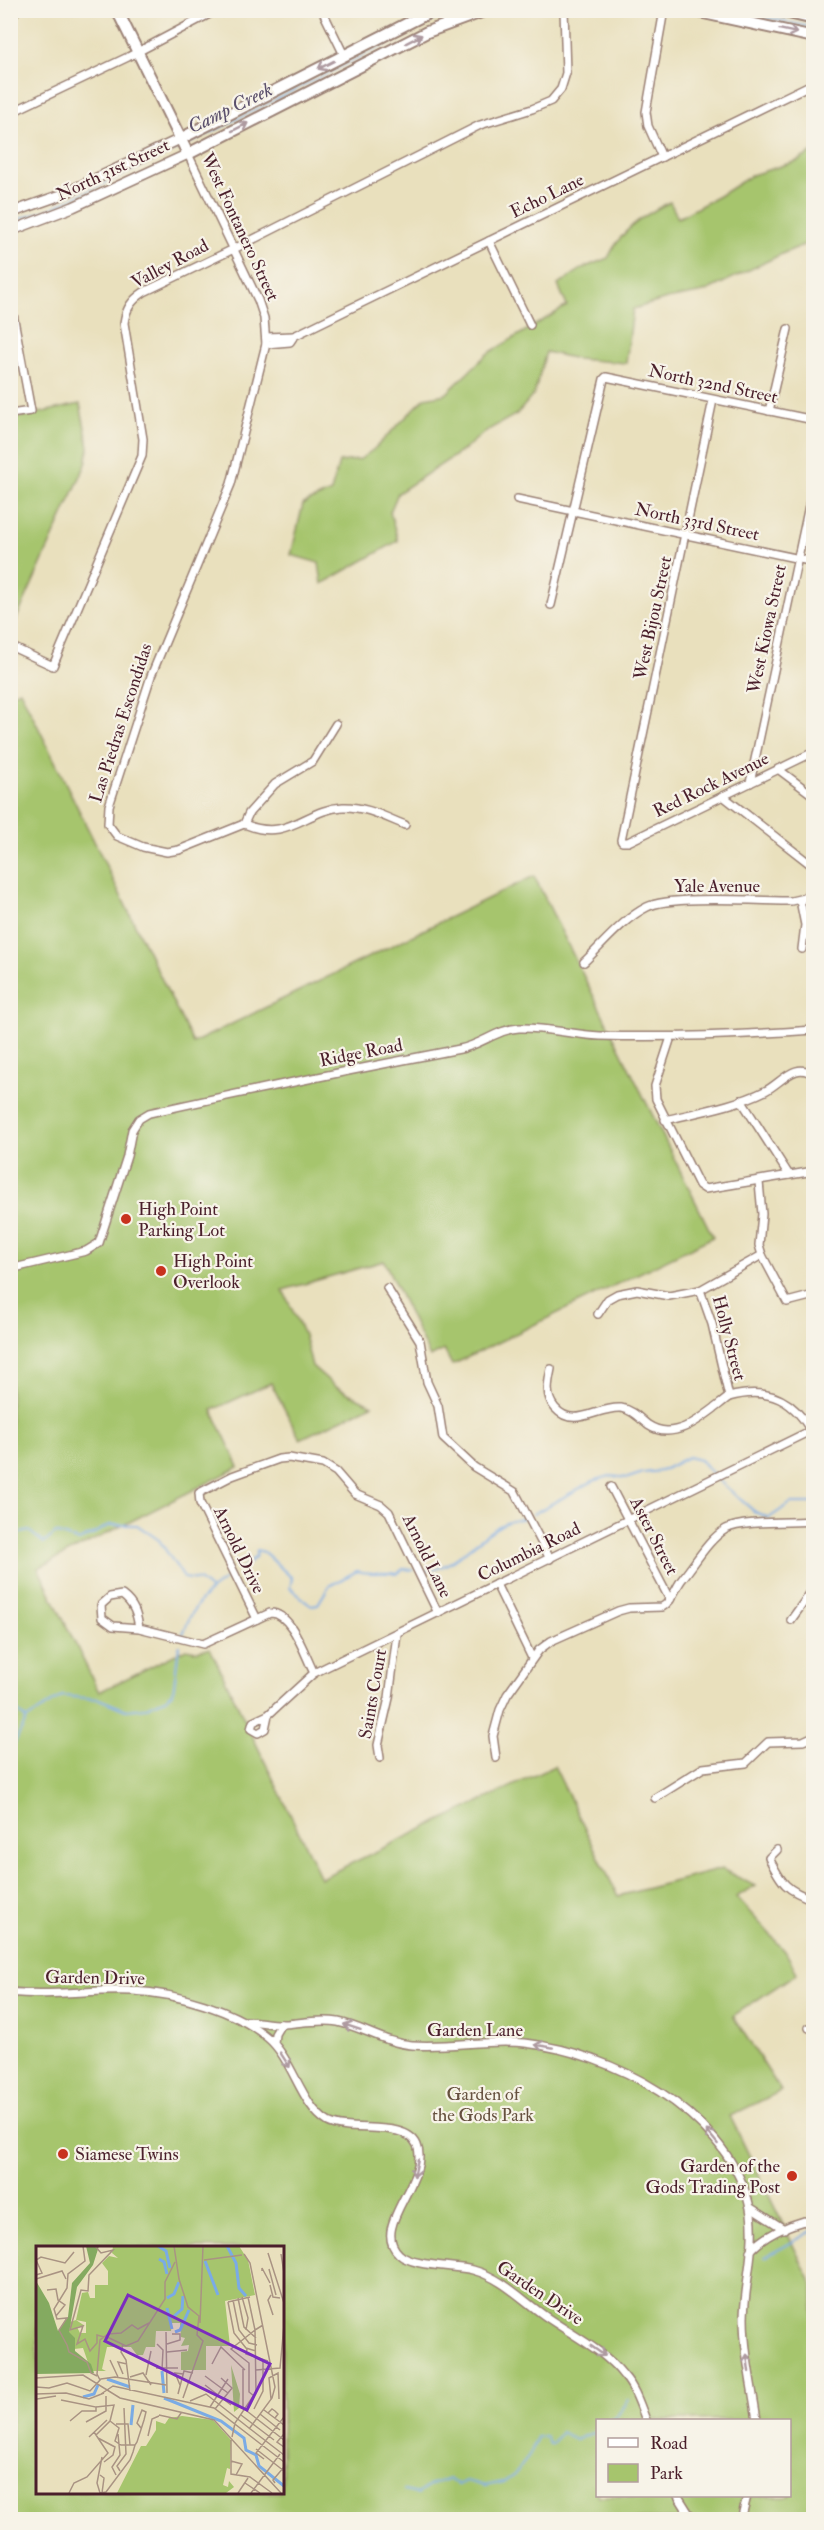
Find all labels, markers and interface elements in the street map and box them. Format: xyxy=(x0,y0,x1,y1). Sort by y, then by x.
one-way arrow xyxy=(778,26,797,37)
one-way arrow xyxy=(404,33,422,44)
one-way arrow xyxy=(317,60,335,71)
water label: Camp Creek xyxy=(183,77,277,139)
one-way arrow xyxy=(230,121,248,133)
street label: North 31st Street xyxy=(53,134,174,206)
street label: West Fontanero Street xyxy=(195,148,285,305)
street label: Echo Lane xyxy=(506,168,588,224)
street label: Valley Road xyxy=(127,234,213,294)
street label: North 32nd Street xyxy=(646,359,780,409)
street label: North 33rd Street xyxy=(633,498,761,546)
street label: West Bijou Street xyxy=(628,554,677,683)
street label: West Kiowa Street xyxy=(742,562,792,697)
street label: Las Piedras Escondidas xyxy=(84,640,158,806)
street label: Red Rock Avenue xyxy=(649,747,773,823)
street label: Yale Avenue xyxy=(674,875,761,898)
street label: Ridge Road xyxy=(317,1034,405,1072)
place label: High Point Parking Lot xyxy=(138,1198,225,1242)
marker: High Point Parking Lot xyxy=(119,1212,133,1226)
place label: High Point Overlook xyxy=(173,1250,253,1294)
marker: High Point Overlook xyxy=(154,1264,168,1278)
street label: Holly Street xyxy=(707,1293,751,1383)
street label: Aster Street xyxy=(624,1492,684,1579)
street label: Arnold Drive xyxy=(208,1502,270,1598)
street label: Arnold Lane xyxy=(396,1509,457,1602)
street label: Columbia Road xyxy=(474,1517,584,1587)
street label: Saints Court xyxy=(354,1647,392,1741)
street label: Garden Drive xyxy=(45,1966,146,1990)
street label: Garden Lane xyxy=(427,2019,523,2042)
one-way arrow xyxy=(343,2021,362,2032)
one-way arrow xyxy=(534,2041,554,2052)
one-way arrow xyxy=(279,2051,292,2068)
park label: Garden of the Gods Park xyxy=(432,2083,534,2127)
one-way arrow xyxy=(705,2130,718,2146)
place label: Siamese Twins xyxy=(75,2143,179,2166)
marker: Siamese Twins xyxy=(56,2147,70,2161)
place label: Garden of the Gods Trading Post xyxy=(646,2155,780,2199)
one-way arrow xyxy=(410,2158,421,2177)
marker: Garden of the Gods Trading Post xyxy=(785,2169,799,2183)
inset map xyxy=(36,2246,284,2494)
street label: Garden Drive xyxy=(492,2256,588,2331)
one-way arrow xyxy=(589,2345,605,2357)
one-way arrow xyxy=(742,2353,753,2373)
legend xyxy=(596,2419,791,2497)
text: Road xyxy=(650,2432,688,2455)
text: Park xyxy=(650,2462,683,2485)

